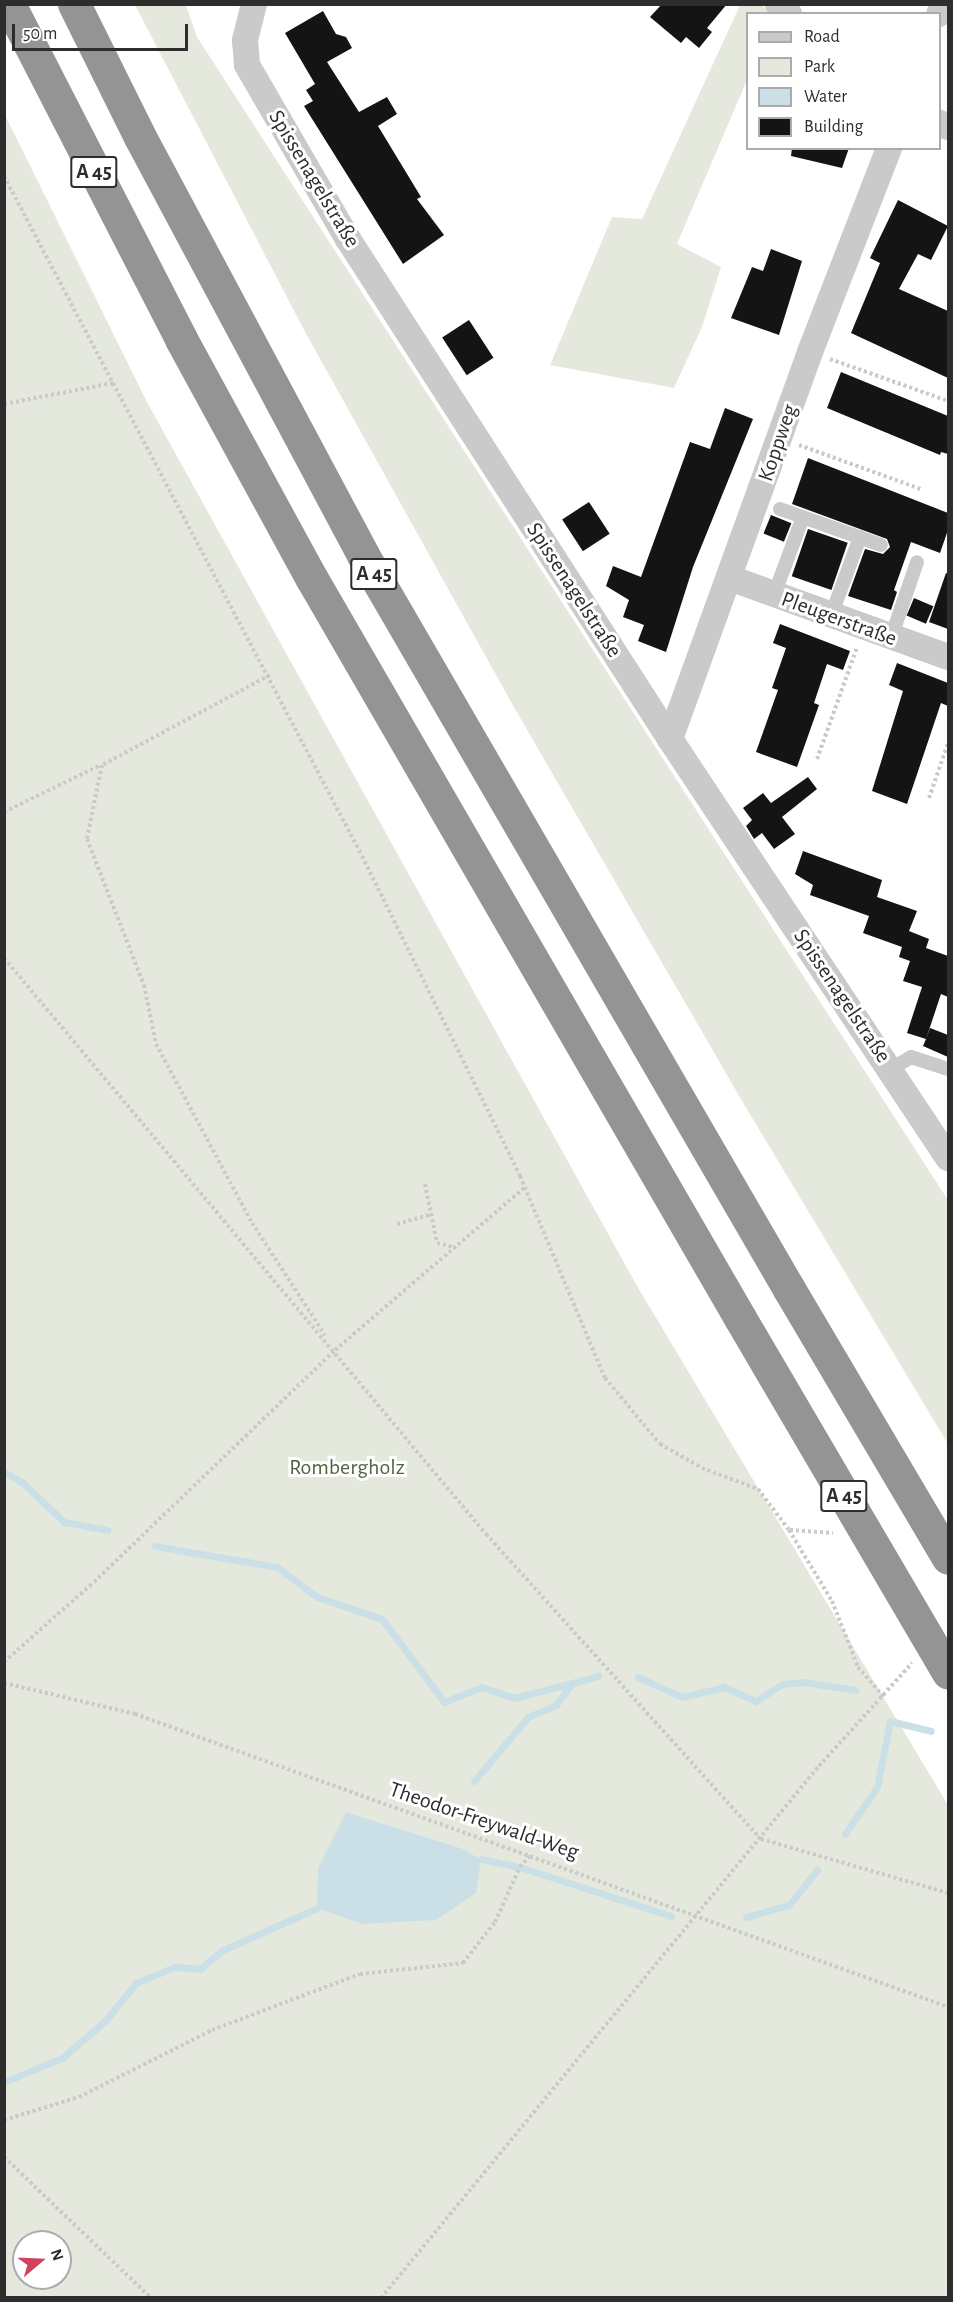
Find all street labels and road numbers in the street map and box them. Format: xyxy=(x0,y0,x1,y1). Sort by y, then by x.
street label: Spissenagelstraße xyxy=(263,105,365,253)
road number: A 45 xyxy=(70,154,118,190)
street label: Koppweg xyxy=(753,401,803,485)
street label: Spissenagelstraße xyxy=(521,518,627,662)
road number: A 45 xyxy=(350,556,398,592)
street label: Pleugerstraße xyxy=(778,586,900,652)
street label: Spissenagelstraße xyxy=(788,924,896,1068)
road number: A 45 xyxy=(820,1478,868,1514)
street label: Theodor-Freywald-Weg xyxy=(386,1776,582,1866)

